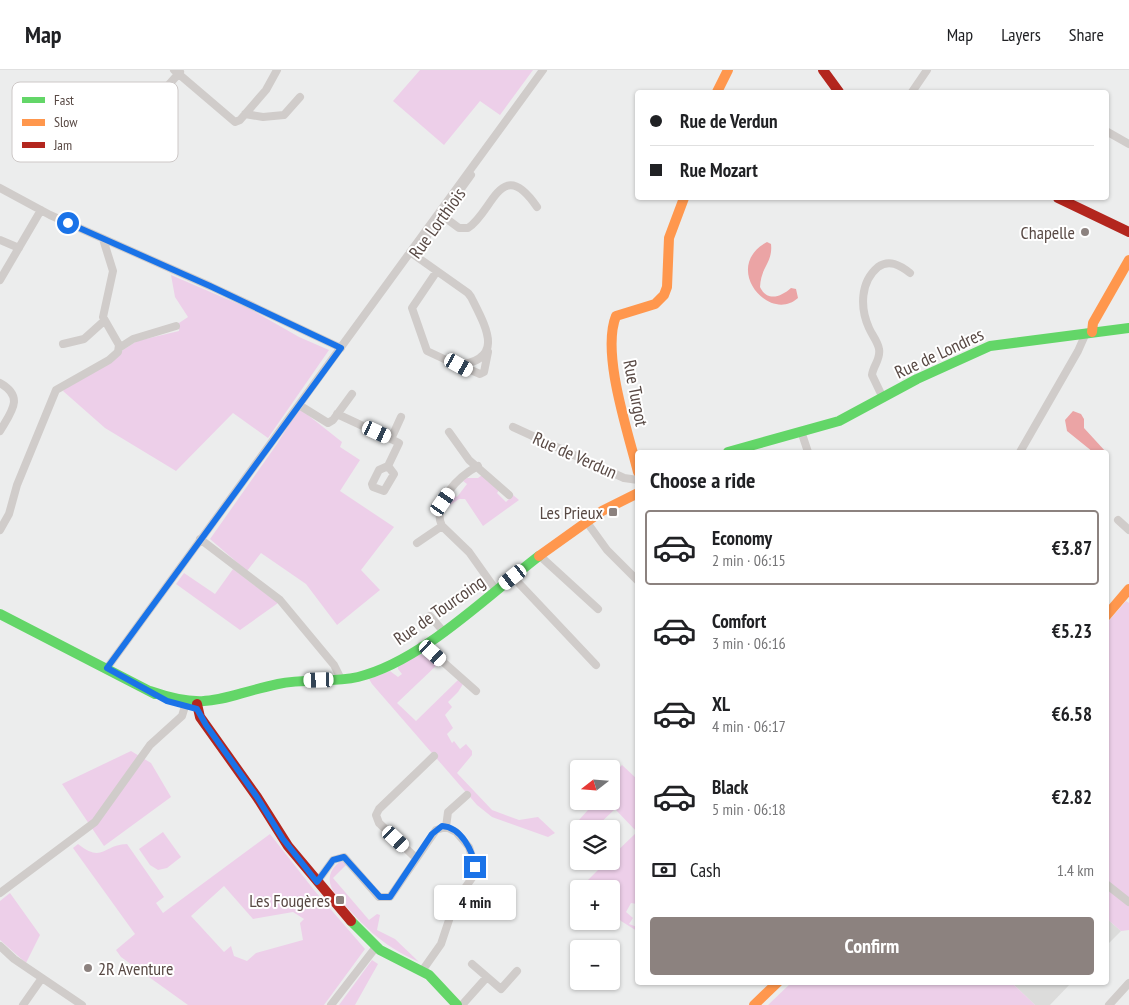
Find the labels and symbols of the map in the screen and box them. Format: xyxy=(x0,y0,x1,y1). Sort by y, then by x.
legend xyxy=(12,82,178,162)
text: Fast xyxy=(54,91,74,109)
text: Slow xyxy=(54,113,78,131)
text: Jam xyxy=(53,136,72,154)
street label: Rue Lorthiois xyxy=(404,183,470,263)
route start xyxy=(57,212,79,234)
place label: Chapelle xyxy=(1021,221,1075,244)
marker: Chapelle xyxy=(1079,226,1091,238)
street label: Rue de Londres xyxy=(891,322,987,384)
car xyxy=(442,351,475,379)
street label: Rue Turgot xyxy=(618,358,654,428)
car xyxy=(360,419,393,445)
street label: Rue de Verdun xyxy=(529,426,621,484)
car xyxy=(428,485,457,519)
place label: Les Prieux xyxy=(540,501,604,524)
marker: Les Prieux xyxy=(607,506,619,518)
car xyxy=(496,562,529,592)
street label: Rue de Tourcoing xyxy=(389,570,489,650)
car xyxy=(416,637,449,669)
car xyxy=(303,672,334,688)
north arrow xyxy=(570,760,620,810)
car xyxy=(379,823,412,855)
route end xyxy=(464,856,486,878)
callout: 4 min xyxy=(434,884,516,920)
place label: Les Fougères xyxy=(249,889,330,912)
marker: Les Fougères xyxy=(334,894,346,906)
place label: 2R Aventure xyxy=(98,957,173,980)
marker: 2R Aventure xyxy=(82,962,94,974)

